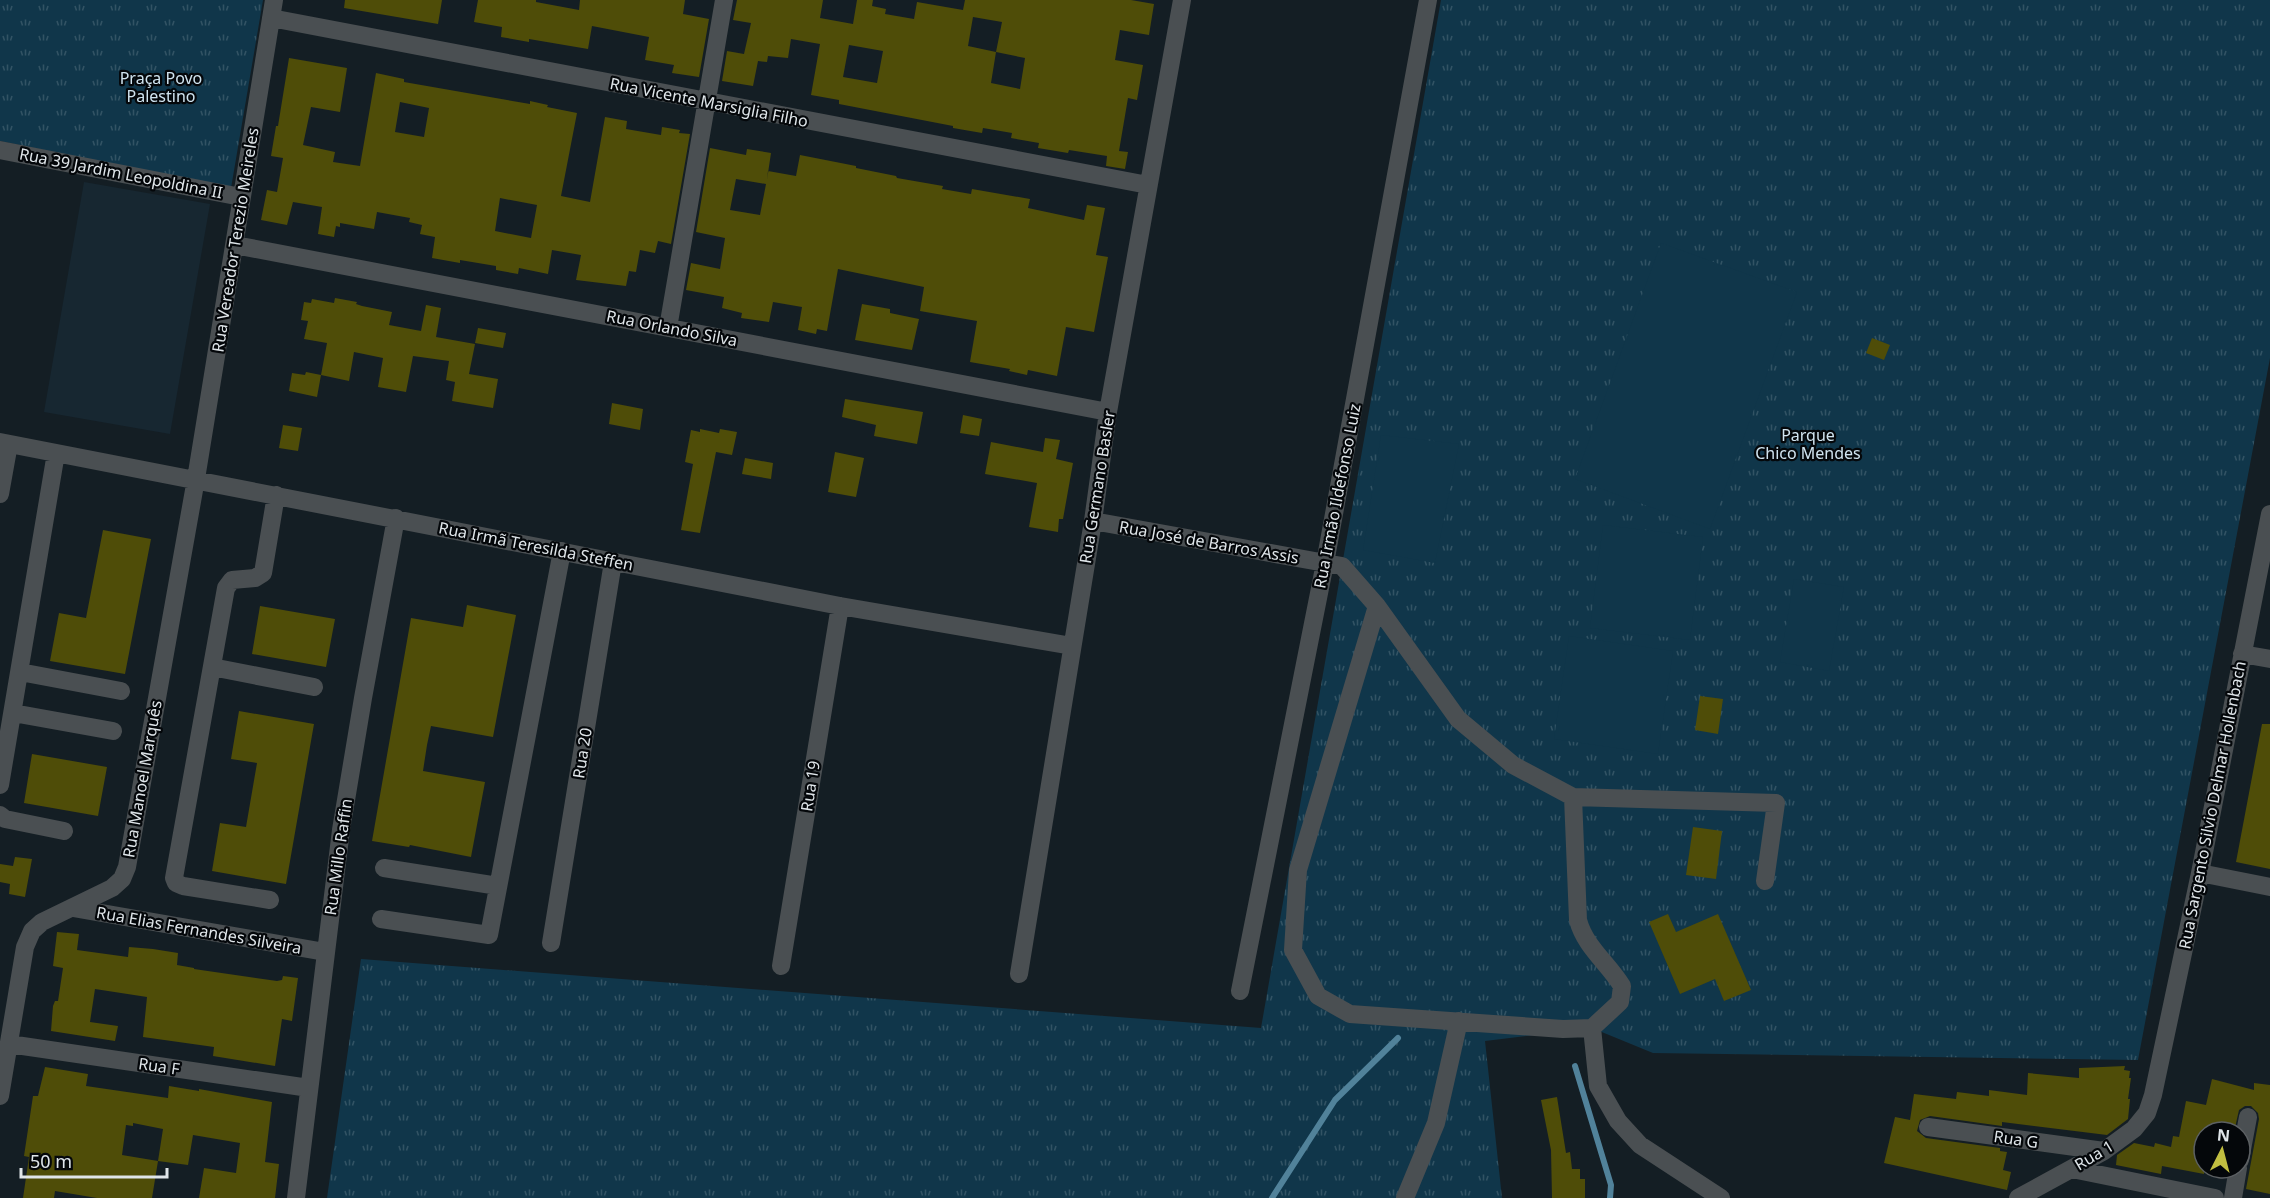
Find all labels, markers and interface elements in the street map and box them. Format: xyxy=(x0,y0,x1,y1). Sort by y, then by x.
park label: Praça Povo Palestino xyxy=(120,67,202,107)
street label: Rua Vicente Marsiglia Filho xyxy=(608,72,810,132)
street label: Rua Vereador Terezio Meireles xyxy=(206,126,264,354)
street label: Rua 39 Jardim Leopoldina II xyxy=(17,142,225,204)
street label: Rua Orlando Silva xyxy=(605,305,739,351)
street label: Rua Irmão Ildefonso Luiz xyxy=(1308,402,1366,590)
street label: Rua Germano Basler xyxy=(1074,408,1120,565)
park label: Parque Chico Mendes xyxy=(1755,424,1861,464)
street label: Rua José de Barros Assis xyxy=(1117,515,1301,569)
street label: Rua Irmã Teresilda Steffen xyxy=(437,516,635,576)
street label: Rua Sargento Silvio Delmar Hollenbach xyxy=(2173,659,2251,951)
street label: Rua Manoel Marquês xyxy=(117,699,167,859)
street label: Rua 20 xyxy=(567,726,597,780)
street label: Rua 19 xyxy=(795,759,825,813)
street label: Rua Millo Raffin xyxy=(319,797,357,917)
street label: Rua Elias Fernandes Silveira xyxy=(95,901,303,959)
street label: Rua F xyxy=(137,1052,181,1080)
north arrow xyxy=(2192,1120,2252,1180)
text: N xyxy=(2216,1123,2231,1147)
street label: Rua G xyxy=(1992,1125,2040,1153)
street label: Rua 1 xyxy=(2070,1135,2118,1175)
scale bar xyxy=(21,1141,166,1179)
text: 50 m xyxy=(30,1149,72,1173)

